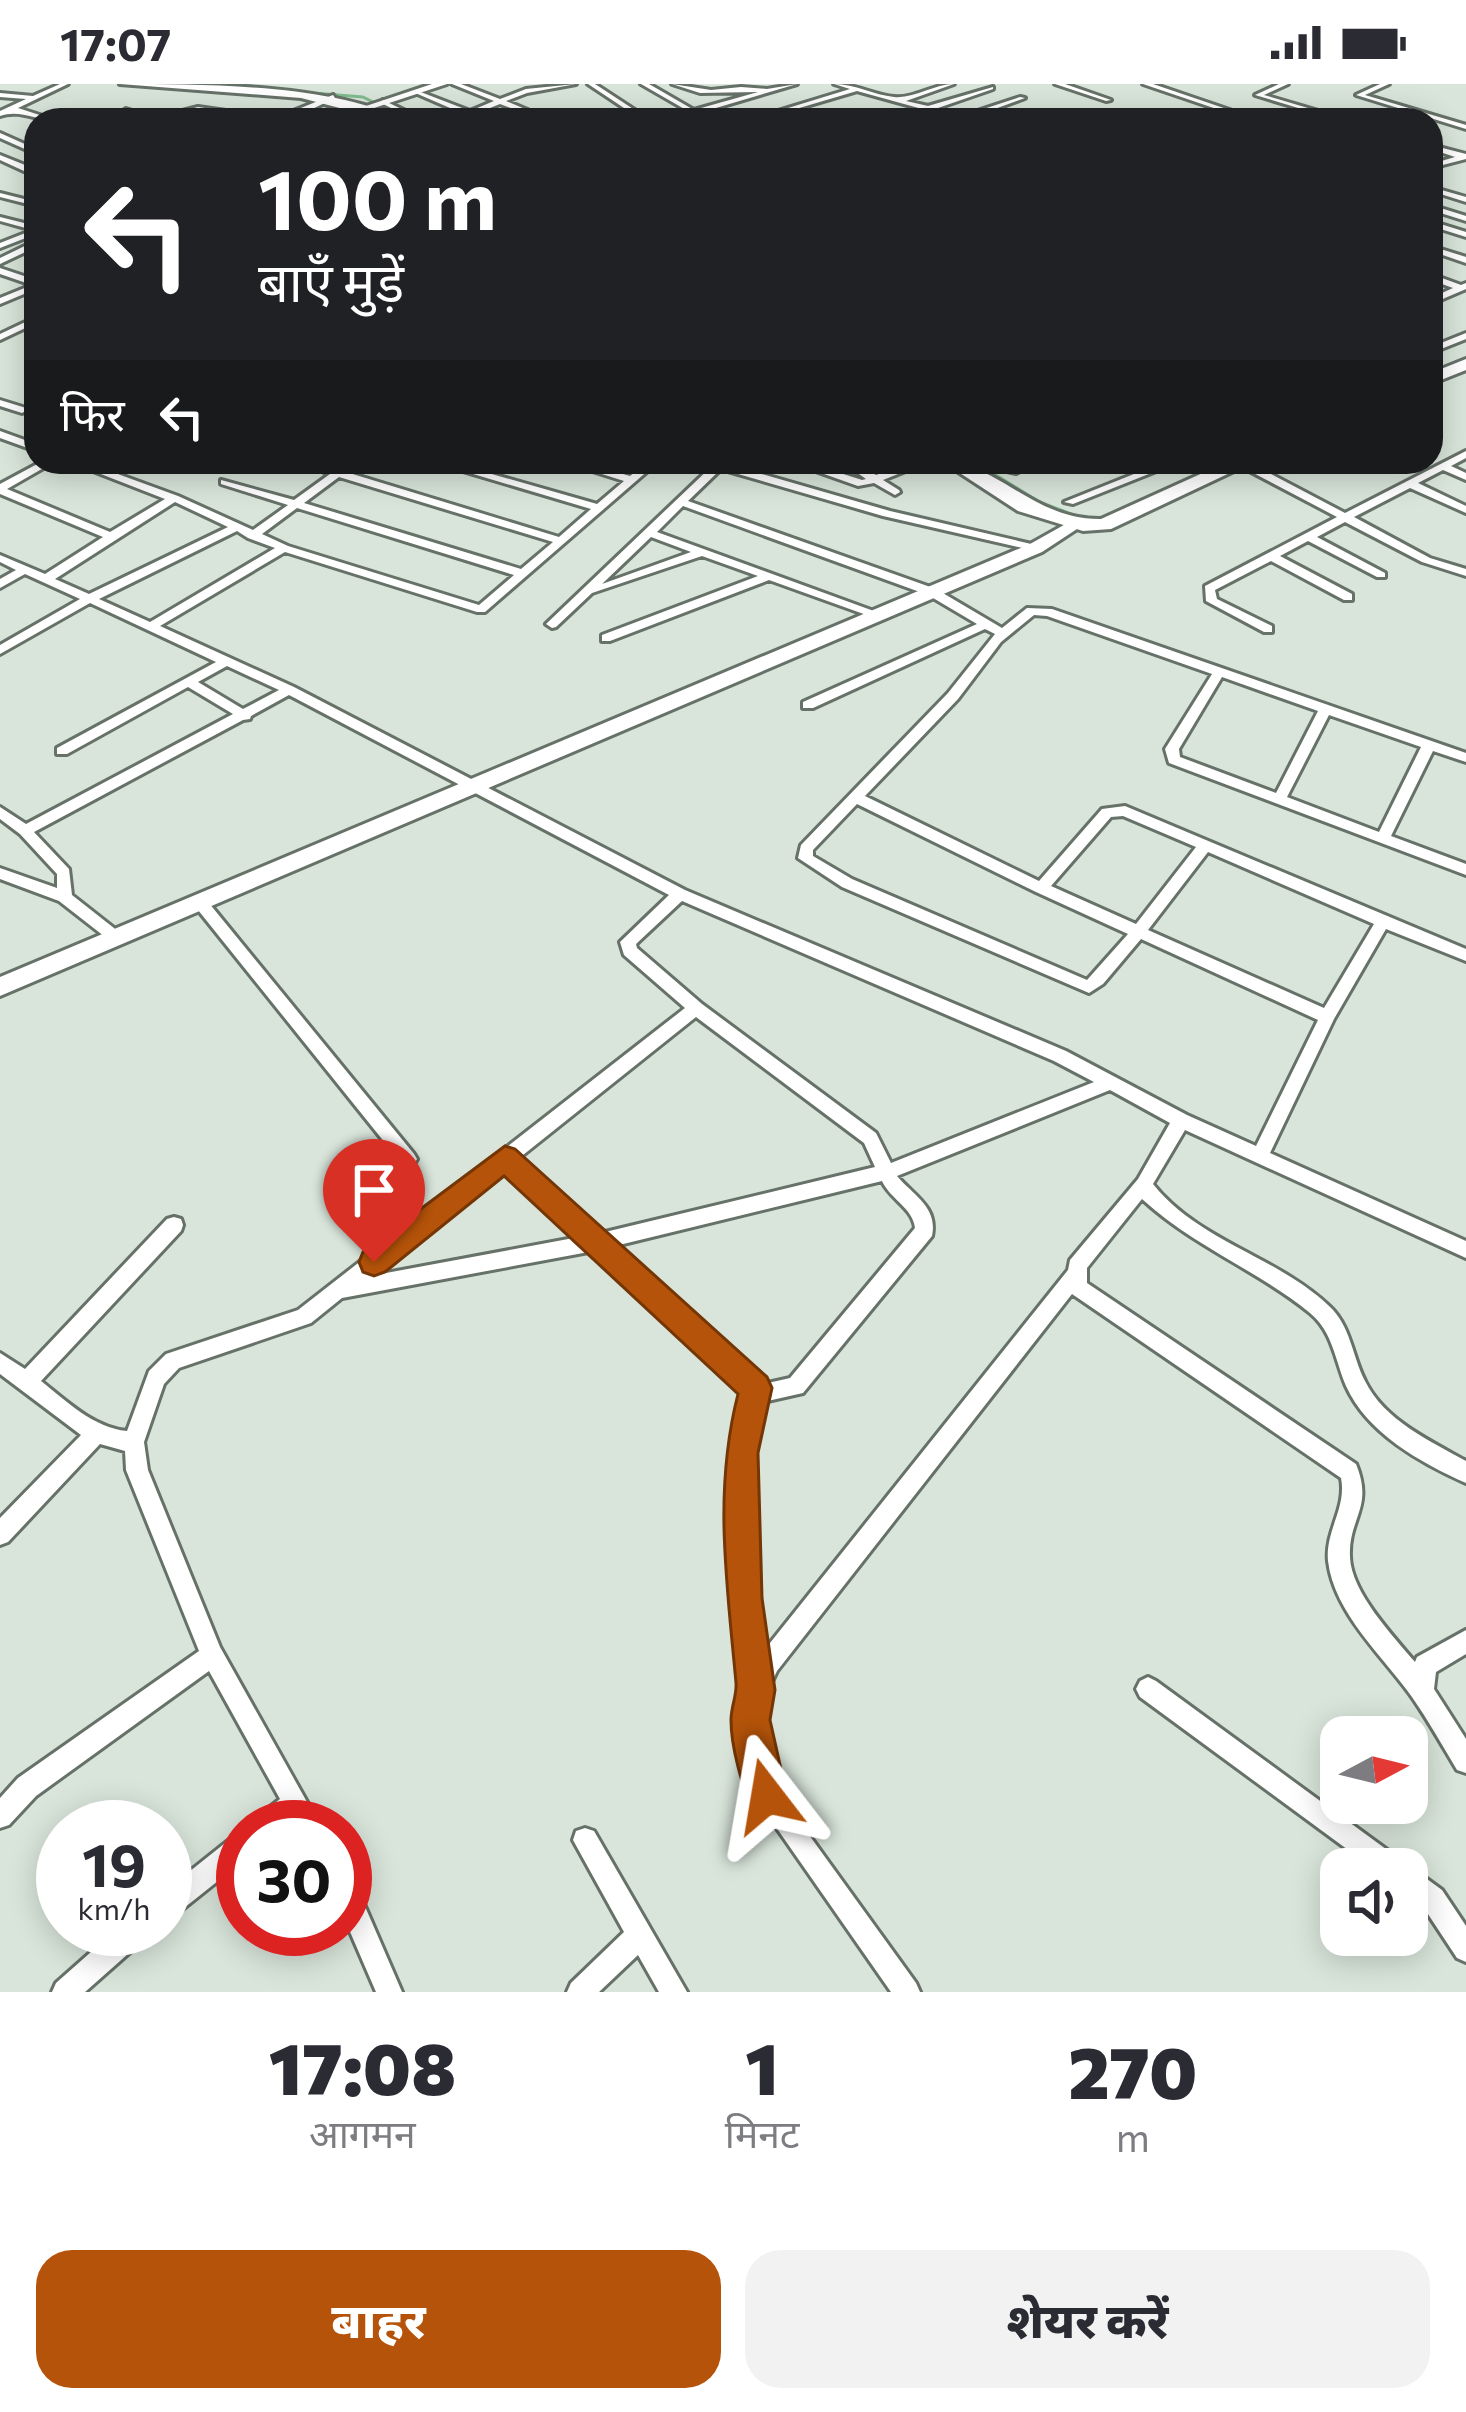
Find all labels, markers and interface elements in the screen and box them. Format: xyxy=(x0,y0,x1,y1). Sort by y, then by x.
text: 17:07 xyxy=(60,15,171,70)
text: 100 m xyxy=(258,145,497,247)
icon: left xyxy=(60,156,216,312)
text: बाएँ मुड़ें xyxy=(258,247,404,313)
icon: left xyxy=(149,384,215,450)
text: फिर xyxy=(60,385,125,440)
pin xyxy=(323,1139,425,1262)
icon: arrive xyxy=(341,1157,407,1223)
north arrow xyxy=(1320,1716,1428,1824)
map controls xyxy=(1320,1716,1428,1956)
position arrow xyxy=(704,1733,830,1859)
speed limit sign: 30 xyxy=(216,1800,372,1956)
text: 19 xyxy=(82,1826,146,1899)
button: sound xyxy=(1320,1848,1428,1956)
text: km/h xyxy=(78,1889,150,1926)
text: 17:08 xyxy=(269,2022,456,2110)
text: 1 xyxy=(745,2022,779,2110)
text: 270 xyxy=(1068,2026,1197,2114)
text: आगमन xyxy=(309,2108,416,2156)
text: मिनट xyxy=(725,2108,800,2156)
text: m xyxy=(1116,2112,1150,2160)
button: बाहर xyxy=(36,2250,721,2388)
button: शेयर करें xyxy=(745,2250,1430,2388)

